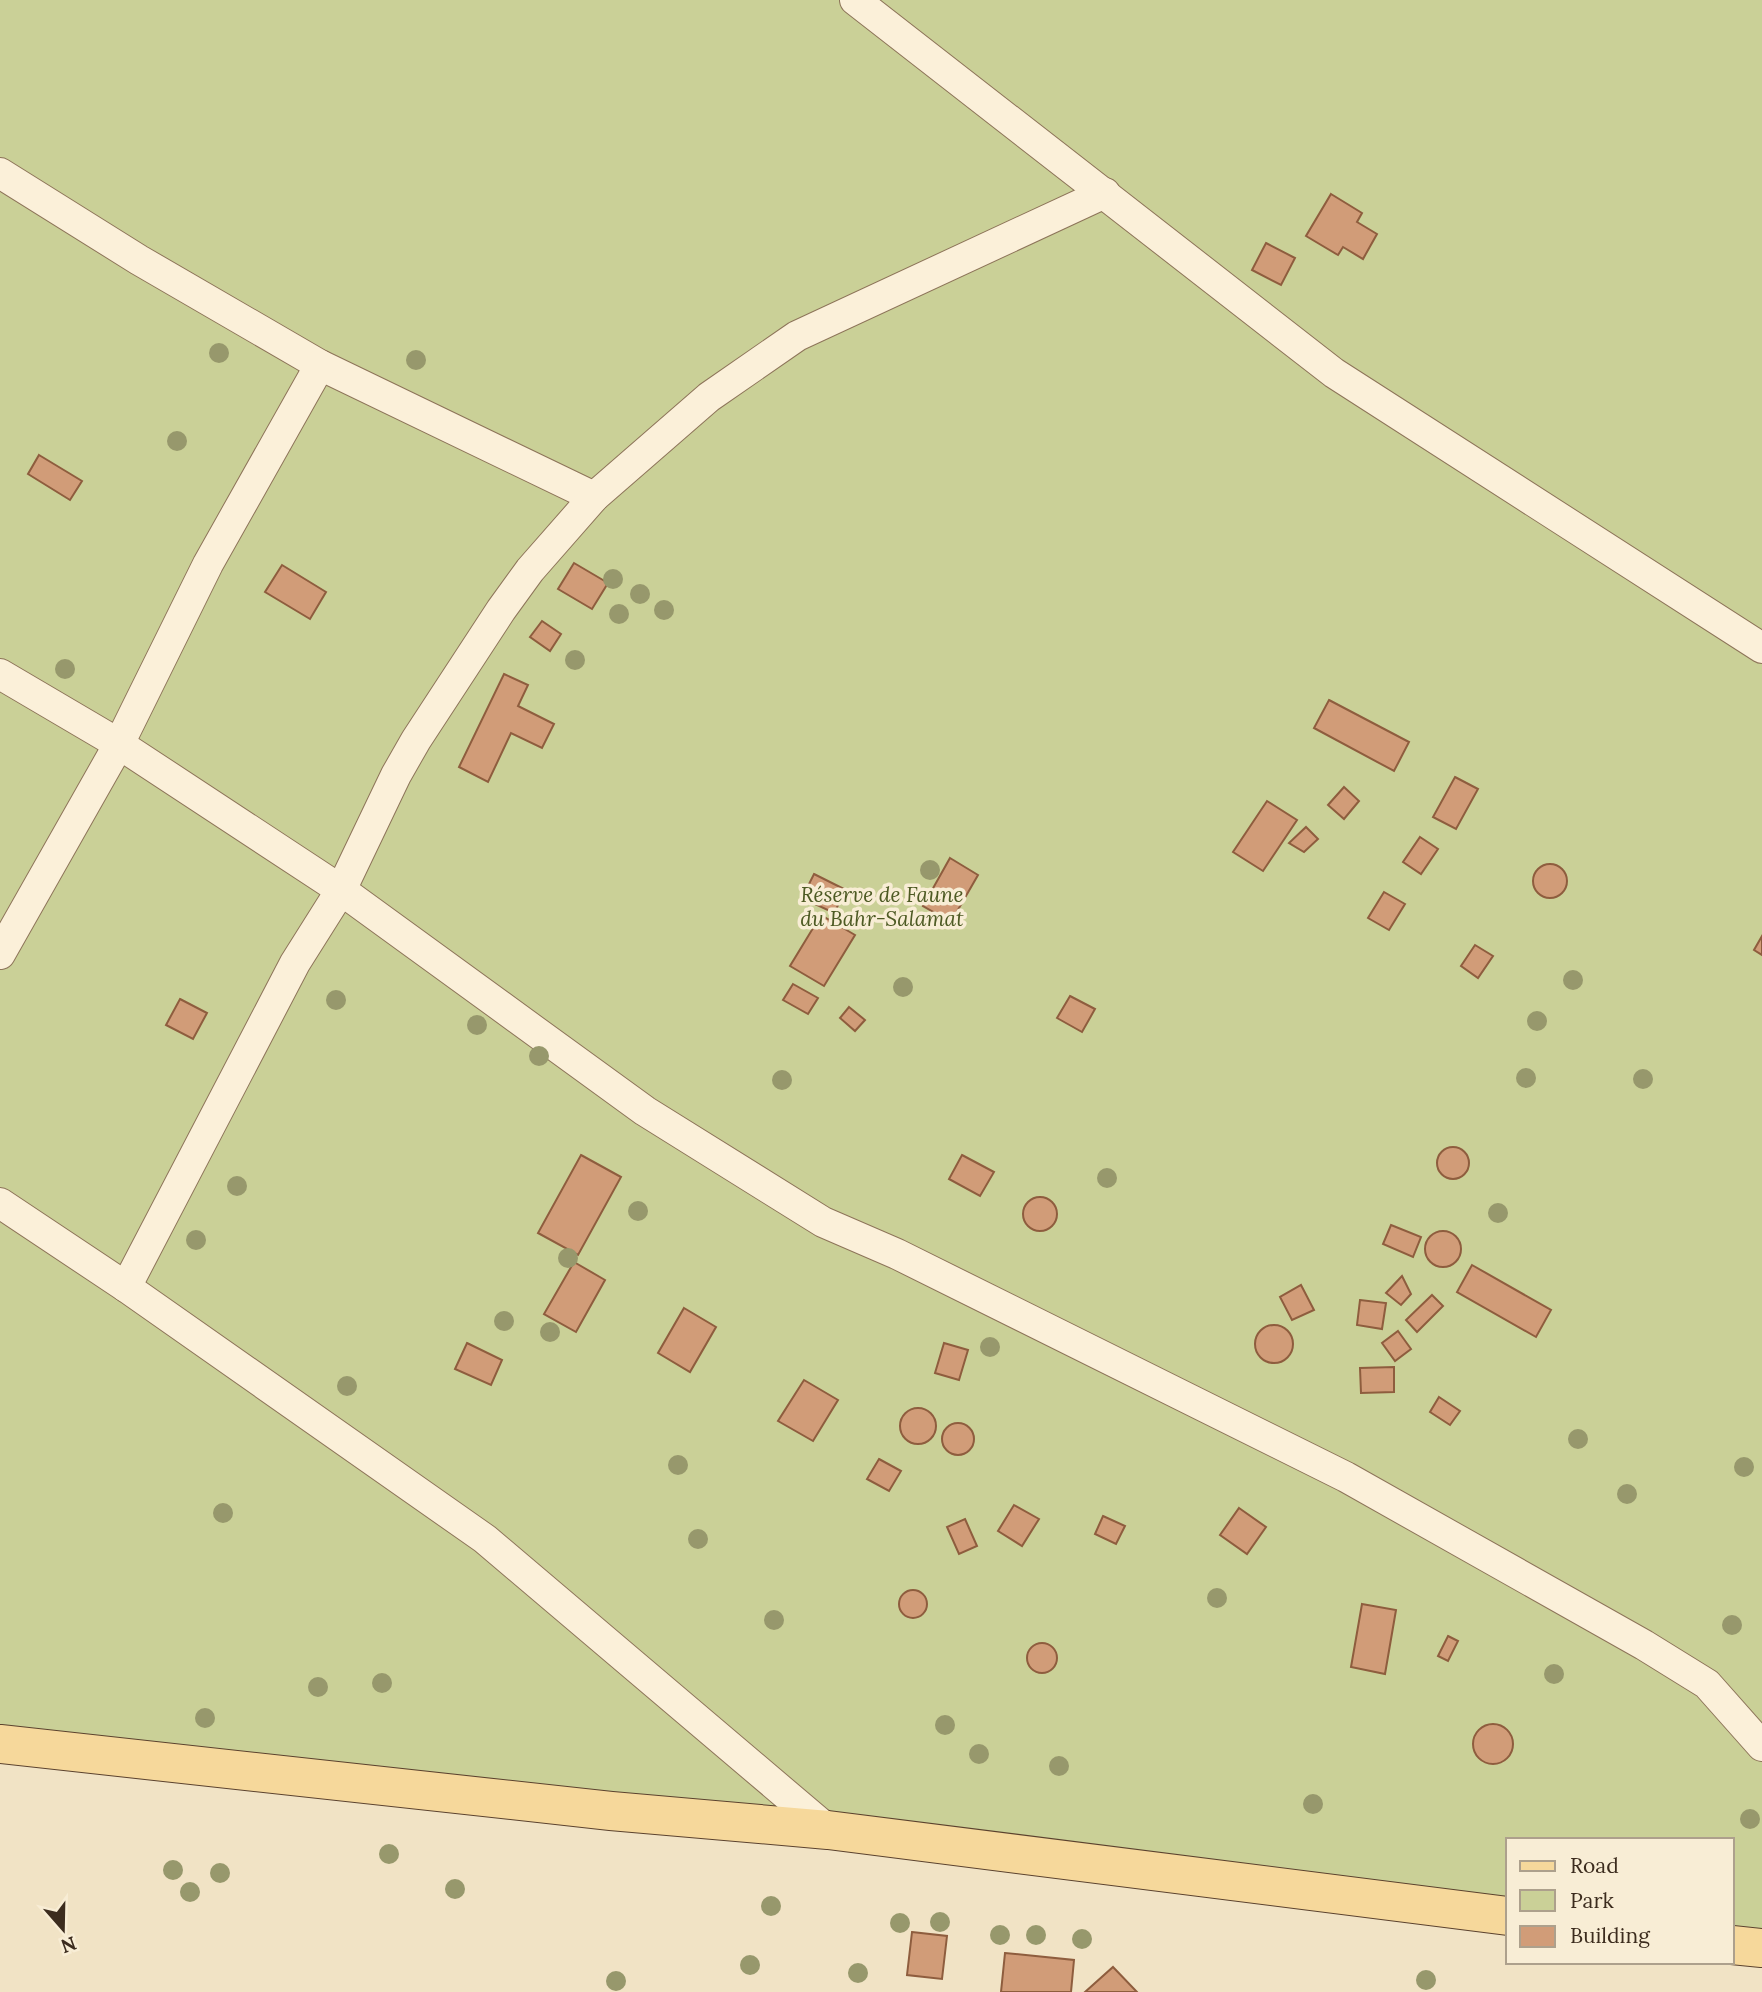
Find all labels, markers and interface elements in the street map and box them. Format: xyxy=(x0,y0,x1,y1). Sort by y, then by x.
park label: Réserve de Faune du Bahr-Salamat xyxy=(800,881,964,932)
legend xyxy=(1506,1838,1734,1964)
text: Road xyxy=(1570,1852,1619,1879)
text: Park xyxy=(1570,1887,1614,1914)
north arrow xyxy=(28,1894,98,1964)
text: Building xyxy=(1570,1922,1650,1949)
text: N xyxy=(58,1931,80,1959)

